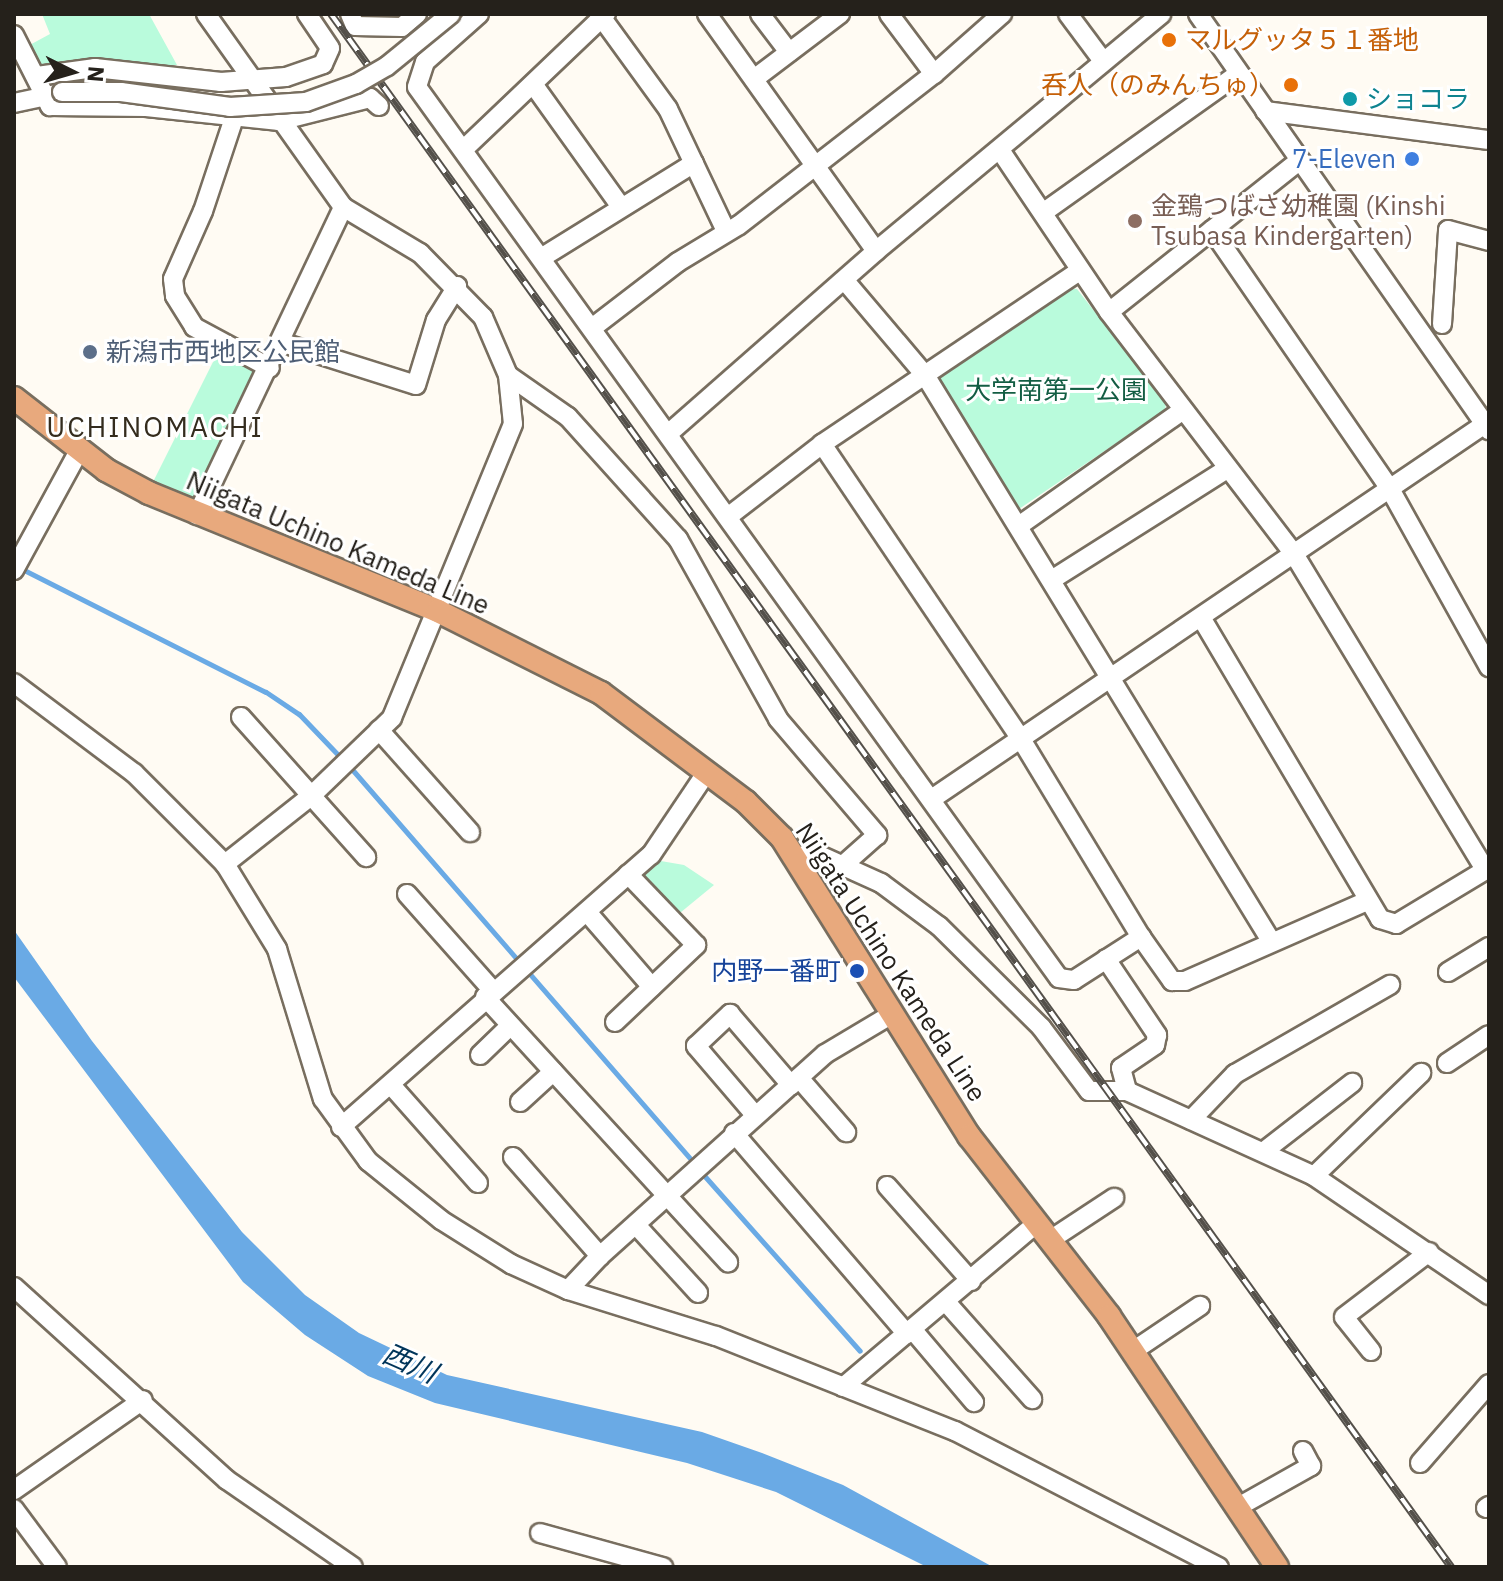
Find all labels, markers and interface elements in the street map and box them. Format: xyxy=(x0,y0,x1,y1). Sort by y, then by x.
place label: マルグッタ５１番地 xyxy=(1185,24,1419,56)
marker: マルグッタ５１番地 xyxy=(1160,31,1178,49)
north arrow xyxy=(32,32,112,112)
text: N xyxy=(81,65,112,83)
place label: 呑人（のみんちゅ） xyxy=(1041,69,1275,101)
marker: 呑人（のみんちゅ） xyxy=(1282,76,1300,94)
place label: ショコラ xyxy=(1366,83,1470,115)
marker: ショコラ xyxy=(1341,90,1359,108)
place label: 7-Eleven xyxy=(1292,143,1396,175)
marker: 7-Eleven xyxy=(1403,150,1421,168)
place label: 金鵄つばさ幼稚園 (Kinshi Tsubasa Kindergarten) xyxy=(1151,190,1446,252)
marker: 金鵄つばさ幼稚園 (Kinshi Tsubasa Kindergarten) xyxy=(1126,212,1144,230)
place label: 新潟市西地区公民館 xyxy=(106,336,340,368)
marker: 新潟市西地区公民館 xyxy=(81,343,99,361)
park label: 大学南第一公園 xyxy=(965,374,1147,406)
district label: UCHINOMACHI xyxy=(46,410,264,444)
street label: Niigata Uchino Kameda Line xyxy=(182,465,494,621)
street label: Niigata Uchino Kameda Line xyxy=(789,817,993,1107)
place label: 内野一番町 xyxy=(711,955,841,987)
marker: 内野一番町 xyxy=(848,962,866,980)
water label: 西川 xyxy=(378,1336,442,1390)

